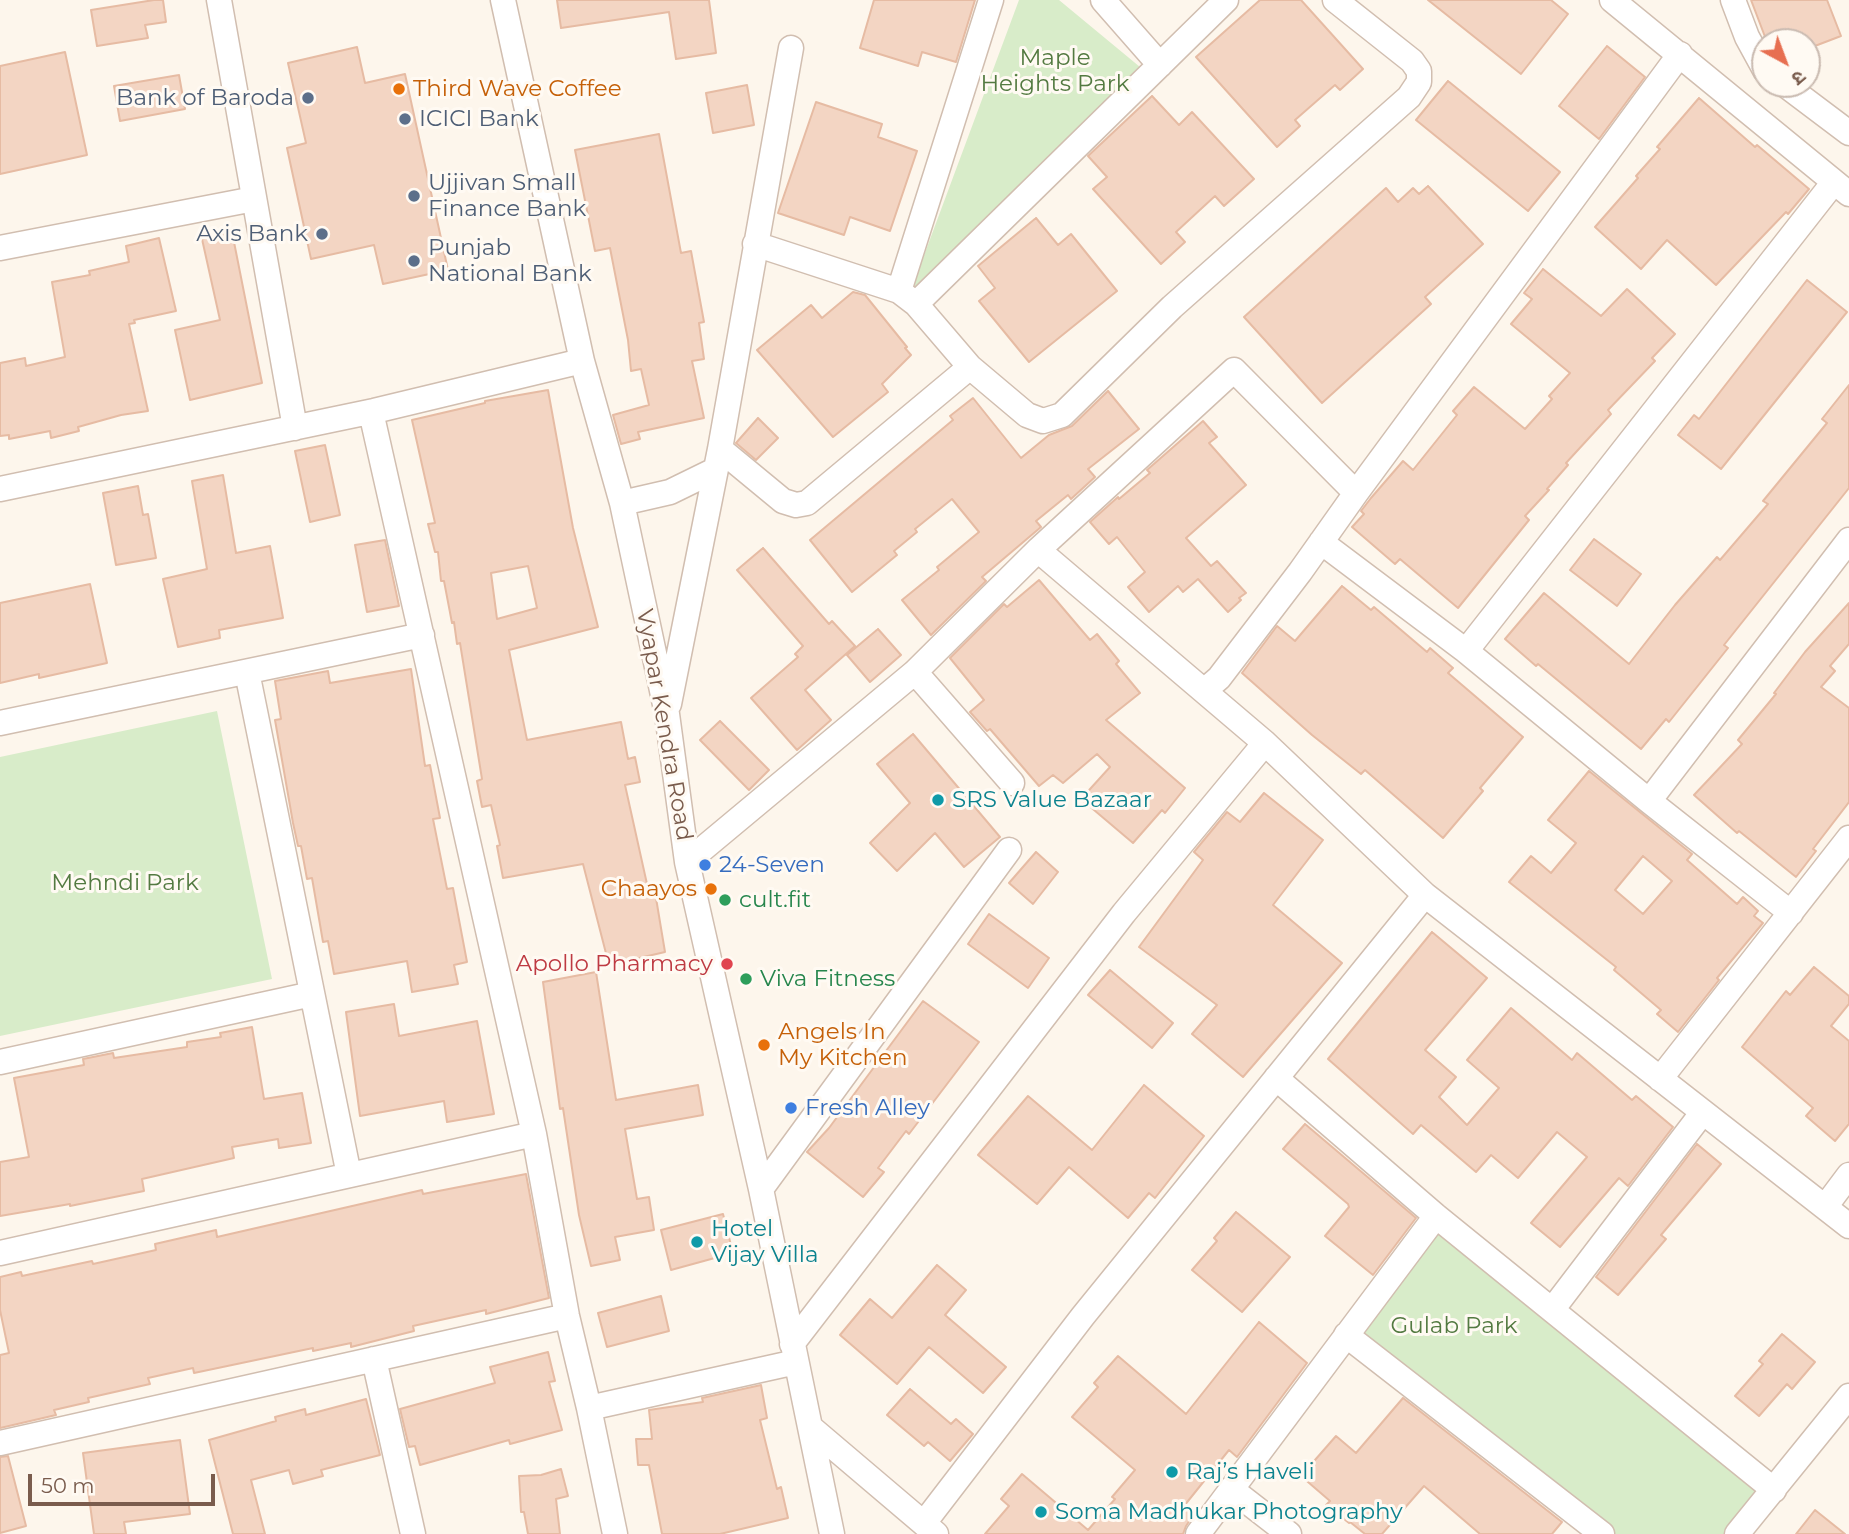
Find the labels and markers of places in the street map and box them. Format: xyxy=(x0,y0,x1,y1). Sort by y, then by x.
place label: Third Wave Coffee xyxy=(413,75,622,103)
marker: Third Wave Coffee xyxy=(391,81,407,97)
place label: Bank of Baroda xyxy=(116,84,294,112)
marker: Bank of Baroda xyxy=(300,90,316,106)
place label: ICICI Bank xyxy=(419,105,539,133)
marker: ICICI Bank xyxy=(397,111,413,127)
place label: Ujjivan Small Finance Bank xyxy=(428,169,586,223)
marker: Ujjivan Small Finance Bank xyxy=(406,188,422,204)
place label: Axis Bank xyxy=(196,220,308,248)
marker: Axis Bank xyxy=(314,226,330,242)
place label: Punjab National Bank xyxy=(428,234,592,288)
marker: Punjab National Bank xyxy=(406,253,422,269)
place label: SRS Value Bazaar xyxy=(952,786,1152,814)
marker: SRS Value Bazaar xyxy=(930,792,946,808)
place label: 24-Seven xyxy=(719,851,825,879)
marker: 24-Seven xyxy=(697,857,713,873)
place label: Chaayos xyxy=(601,875,697,903)
marker: Chaayos xyxy=(703,881,719,897)
place label: cult.fit xyxy=(739,886,811,914)
marker: cult.fit xyxy=(717,892,733,908)
place label: Apollo Pharmacy xyxy=(516,950,713,978)
marker: Apollo Pharmacy xyxy=(719,956,735,972)
place label: Viva Fitness xyxy=(760,965,895,993)
marker: Viva Fitness xyxy=(738,971,754,987)
place label: Angels In My Kitchen xyxy=(778,1018,907,1072)
marker: Angels In My Kitchen xyxy=(756,1037,772,1053)
place label: Fresh Alley xyxy=(805,1094,930,1122)
marker: Fresh Alley xyxy=(783,1100,799,1116)
place label: Hotel Vijay Villa xyxy=(711,1215,819,1269)
marker: Hotel Vijay Villa xyxy=(689,1234,705,1250)
place label: Raj’s Haveli xyxy=(1186,1458,1315,1486)
marker: Raj’s Haveli xyxy=(1164,1464,1180,1480)
place label: Soma Madhukar Photography xyxy=(1055,1498,1403,1526)
marker: Soma Madhukar Photography xyxy=(1033,1504,1049,1520)

